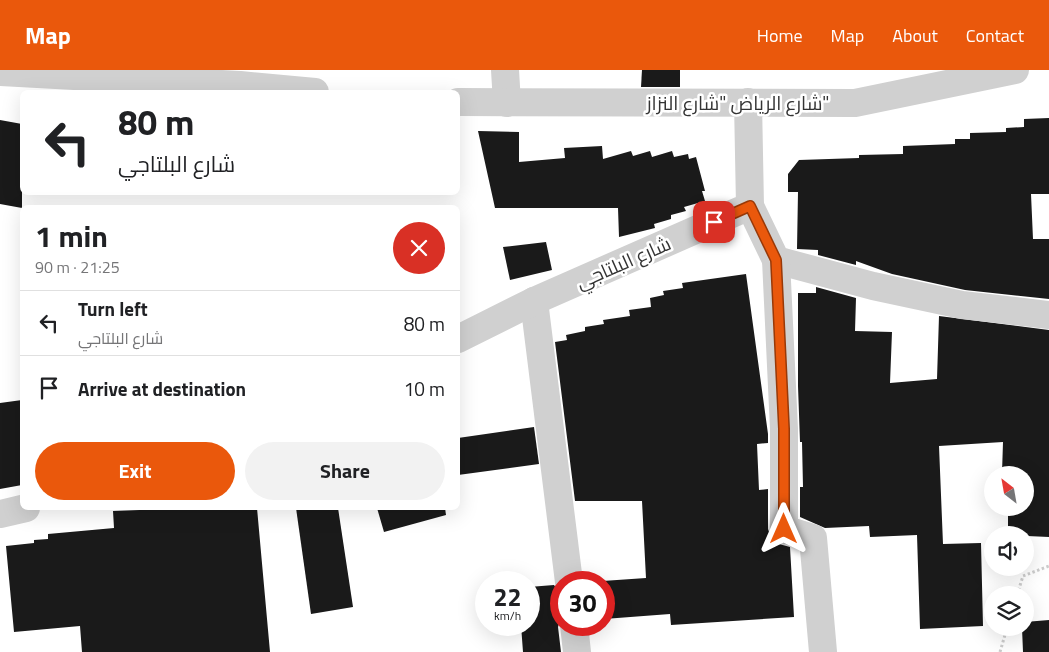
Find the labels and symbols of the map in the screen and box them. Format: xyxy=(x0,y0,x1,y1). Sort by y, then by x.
street label: شارع الرياض "شارع النزاز" xyxy=(646,88,829,117)
pin xyxy=(693,201,735,243)
street label: شارع البلتاجي xyxy=(571,228,676,297)
north arrow xyxy=(984,466,1034,516)
position arrow xyxy=(757,502,809,554)
speed limit sign: 30 xyxy=(550,571,615,636)

